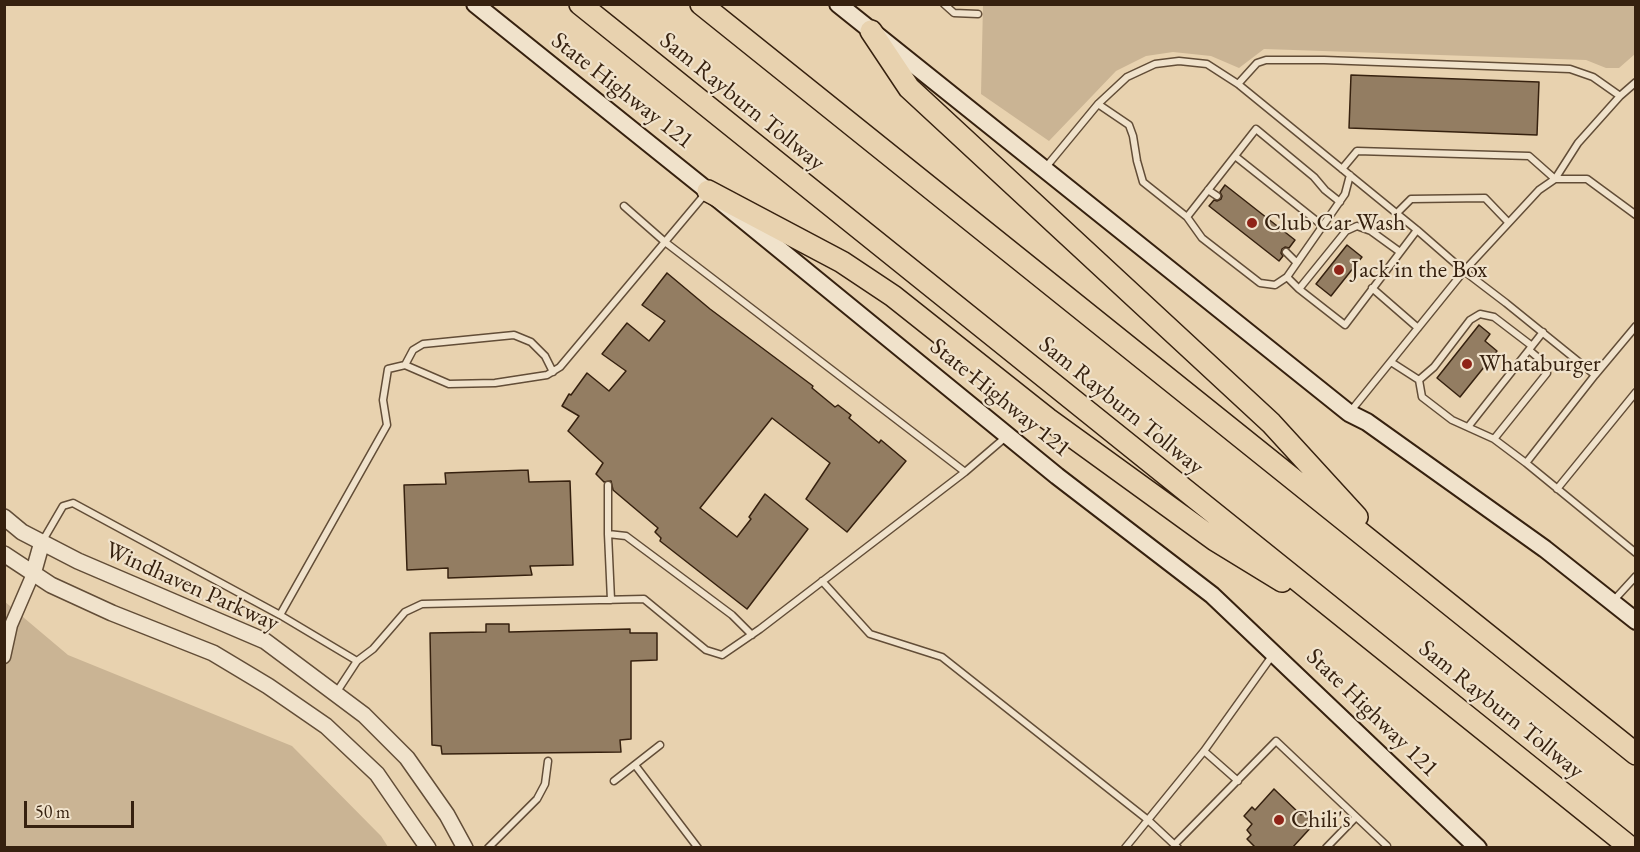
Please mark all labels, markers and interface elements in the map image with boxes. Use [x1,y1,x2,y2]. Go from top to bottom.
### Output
street label: State Highway 121 [545,26,699,156]
street label: Sam Rayburn Tollway [654,27,830,177]
place label: Club Car Wash [1264,209,1405,237]
marker: Club Car Wash [1245,216,1259,230]
place label: Jack in the Box [1351,256,1487,284]
marker: Jack in the Box [1332,263,1346,277]
street label: Sam Rayburn Tollway [1033,331,1209,481]
street label: State Highway 121 [924,332,1076,464]
place label: Whataburger [1479,350,1601,378]
marker: Whataburger [1460,357,1474,371]
street label: Windhaven Parkway [101,536,283,638]
street label: Sam Rayburn Tollway [1413,635,1589,785]
street label: State Highway 121 [1300,643,1444,783]
scale bar [27,789,136,827]
text: 50 m [35,800,70,823]
place label: Chili's [1291,806,1350,834]
marker: Chili's [1272,813,1286,827]

